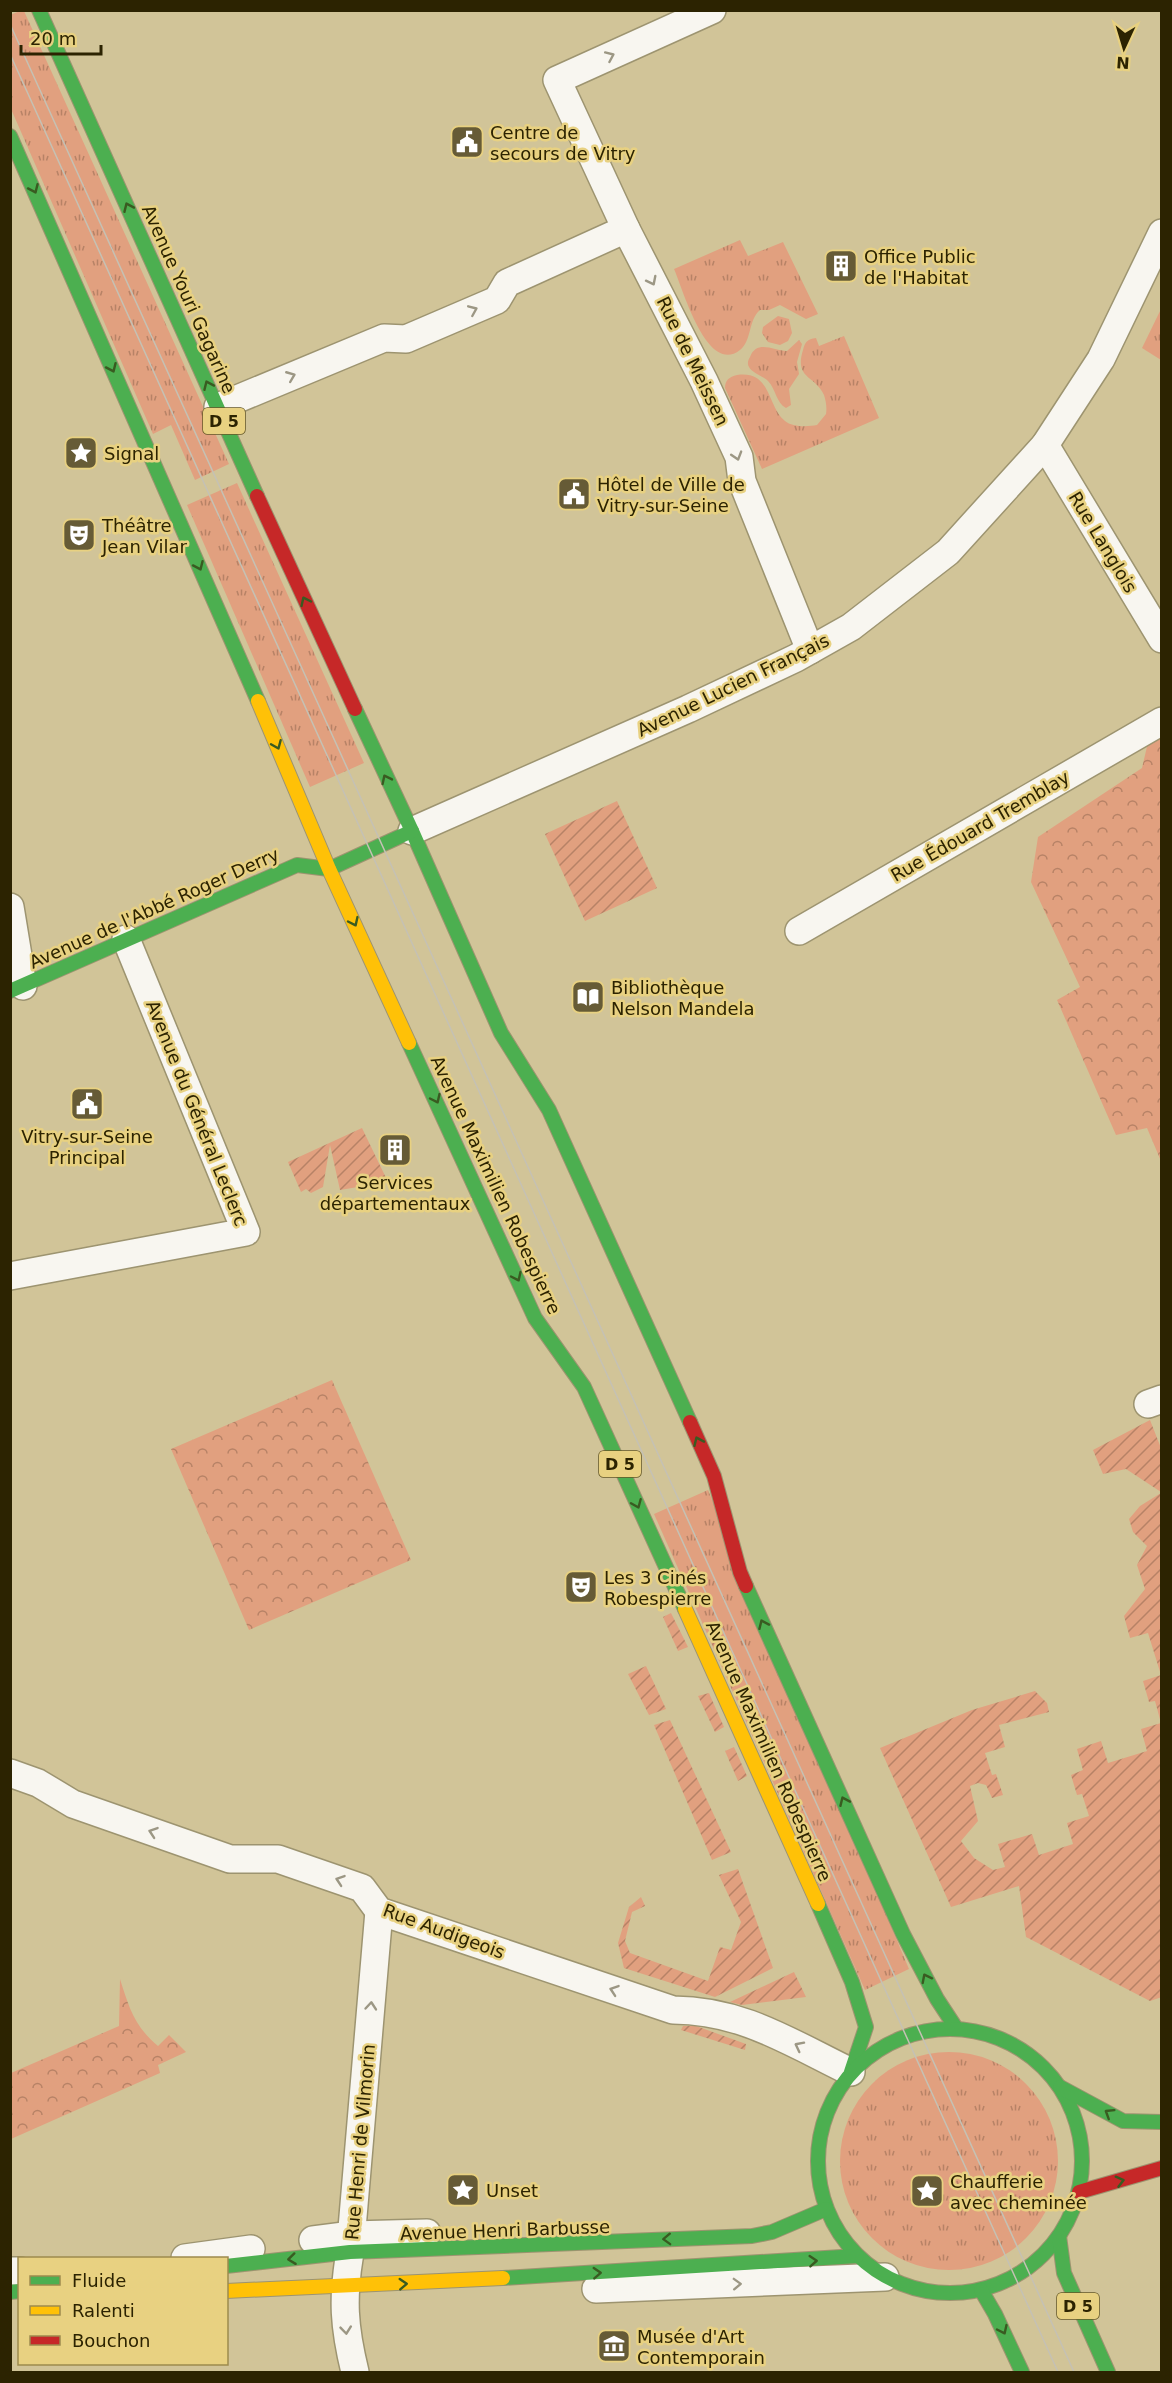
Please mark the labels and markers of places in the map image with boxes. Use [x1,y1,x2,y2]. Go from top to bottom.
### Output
place label: Centre de secours de Vitry [490,122,636,164]
public building icon: Centre de secours de Vitry [449,124,485,160]
place label: Office Public de l'Habitat [864,246,976,288]
building icon: Office Public de l'Habitat [823,248,859,284]
place icon: Signal [63,435,99,471]
place label: Signal [104,443,159,464]
place label: Hôtel de Ville de Vitry-sur-Seine [597,474,745,516]
public building icon: Hôtel de Ville de Vitry-sur-Seine [556,476,592,512]
place label: Théâtre Jean Vilar [101,515,187,557]
theatre icon: Théâtre Jean Vilar [61,517,97,553]
place label: Bibliothèque Nelson Mandela [611,977,755,1019]
library icon: Bibliothèque Nelson Mandela [570,979,606,1015]
public building icon: Vitry-sur-Seine Principal [69,1086,105,1122]
place label: Vitry-sur-Seine Principal [21,1126,153,1168]
building icon: Services départementaux [377,1132,413,1168]
place label: Services départementaux [320,1172,471,1214]
place label: Les 3 Cinés Robespierre [604,1567,711,1609]
theatre icon: Les 3 Cinés Robespierre [563,1569,599,1605]
place label: Chaufferie avec cheminée [950,2171,1087,2213]
place icon: Unset [445,2172,481,2208]
place icon: Chaufferie avec cheminée [909,2173,945,2209]
place label: Unset [486,2180,538,2201]
place label: Musée d'Art Contemporain [637,2326,765,2368]
museum icon: Musée d'Art Contemporain [596,2328,632,2364]

